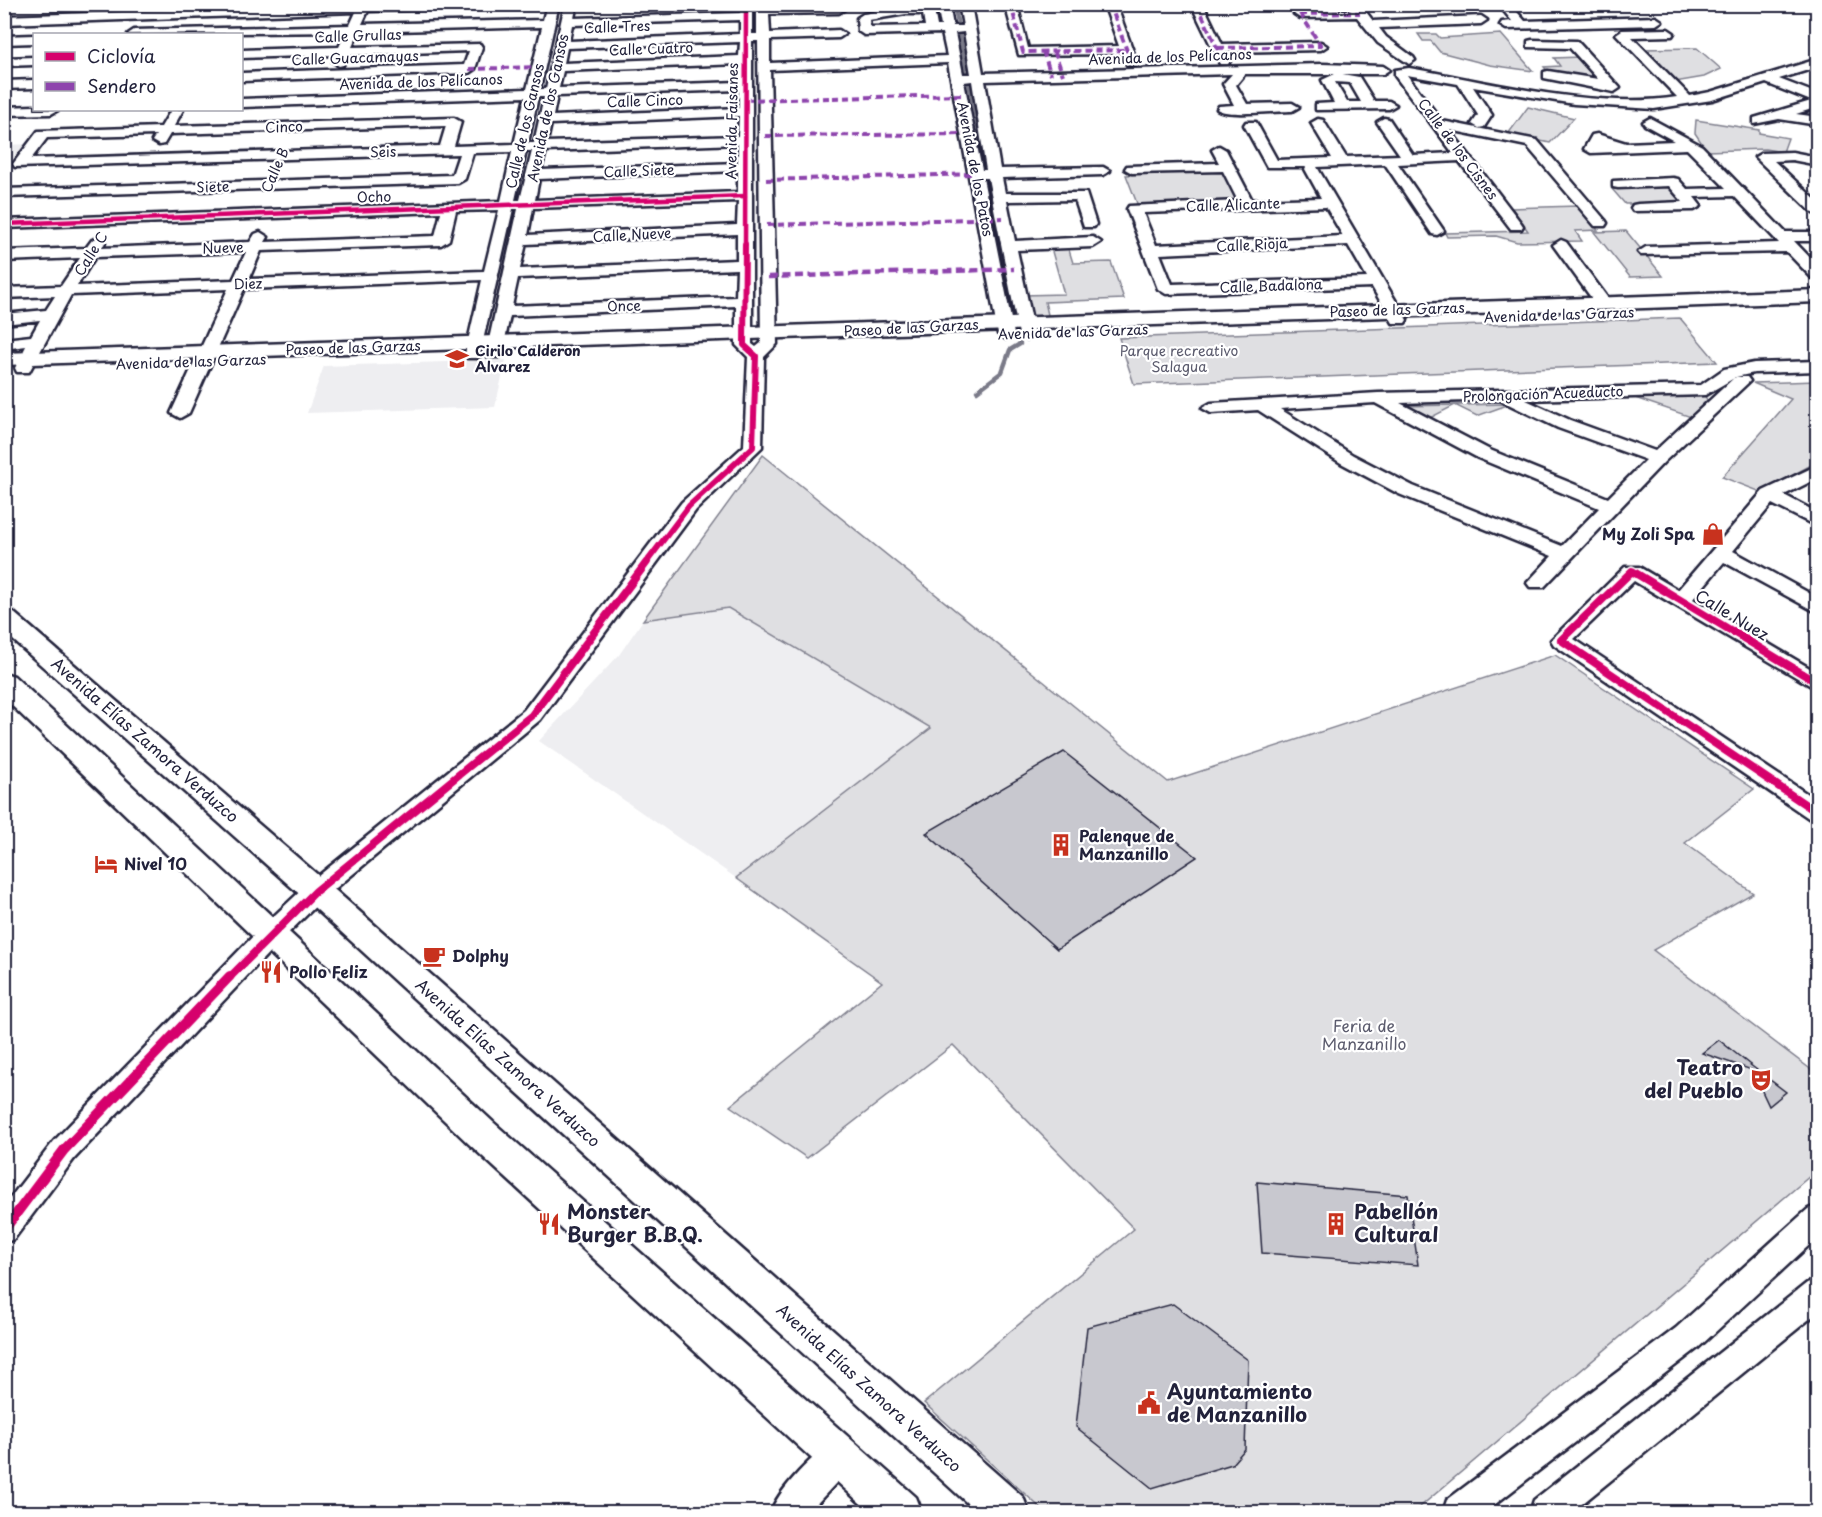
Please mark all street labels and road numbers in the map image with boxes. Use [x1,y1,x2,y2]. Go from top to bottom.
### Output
street label: Calle Tres [583,15,651,38]
street label: Calle Grullas [314,23,402,48]
street label: Avenida de los Gansos [522,32,573,184]
street label: Calle Cuatro [608,37,694,60]
street label: Avenida de los Pelícanos [1088,43,1252,70]
street label: Calle Guacamayas [291,45,419,70]
street label: Calle de los Gansos [500,61,549,191]
street label: Avenida Faisanes [720,63,743,179]
street label: Avenida de los Pelícanos [339,68,503,95]
street label: Calle Cinco [607,89,684,112]
street label: Calle de los Cisnes [1413,94,1504,204]
street label: Avenida de los Patos [952,100,999,238]
street label: Cinco [265,115,304,138]
street label: Seis [369,141,397,162]
street label: Calle B [255,144,294,196]
street label: Calle Siete [603,159,675,182]
street label: Siete [196,175,230,198]
street label: Ocho [356,185,392,208]
street label: Calle Alicante [1186,192,1281,217]
street label: Calle Nueve [592,222,672,247]
street label: Calle C [69,227,112,280]
street label: Calle Rioja [1216,232,1288,257]
street label: Nueve [202,236,244,259]
street label: Diez [233,272,263,294]
street label: Calle Badalona [1219,273,1323,298]
street label: Once [607,294,642,317]
street label: Paseo de las Garzas [1329,297,1465,322]
street label: Avenida de las Garzas [1483,301,1635,328]
street label: Paseo de las Garzas [843,313,979,342]
street label: Avenida de las Garzas [997,318,1149,345]
street label: Paseo de las Garzas [285,335,421,360]
street label: Avenida de las Garzas [115,348,267,375]
street label: Prolongación Acueducto [1462,380,1624,407]
street label: Calle Nuez [1691,583,1774,646]
street label: Avenida Elías Zamora Verduzco [47,651,245,828]
street label: Avenida Elías Zamora Verduzco [411,972,606,1152]
street label: Avenida Elías Zamora Verduzco [772,1297,967,1477]

